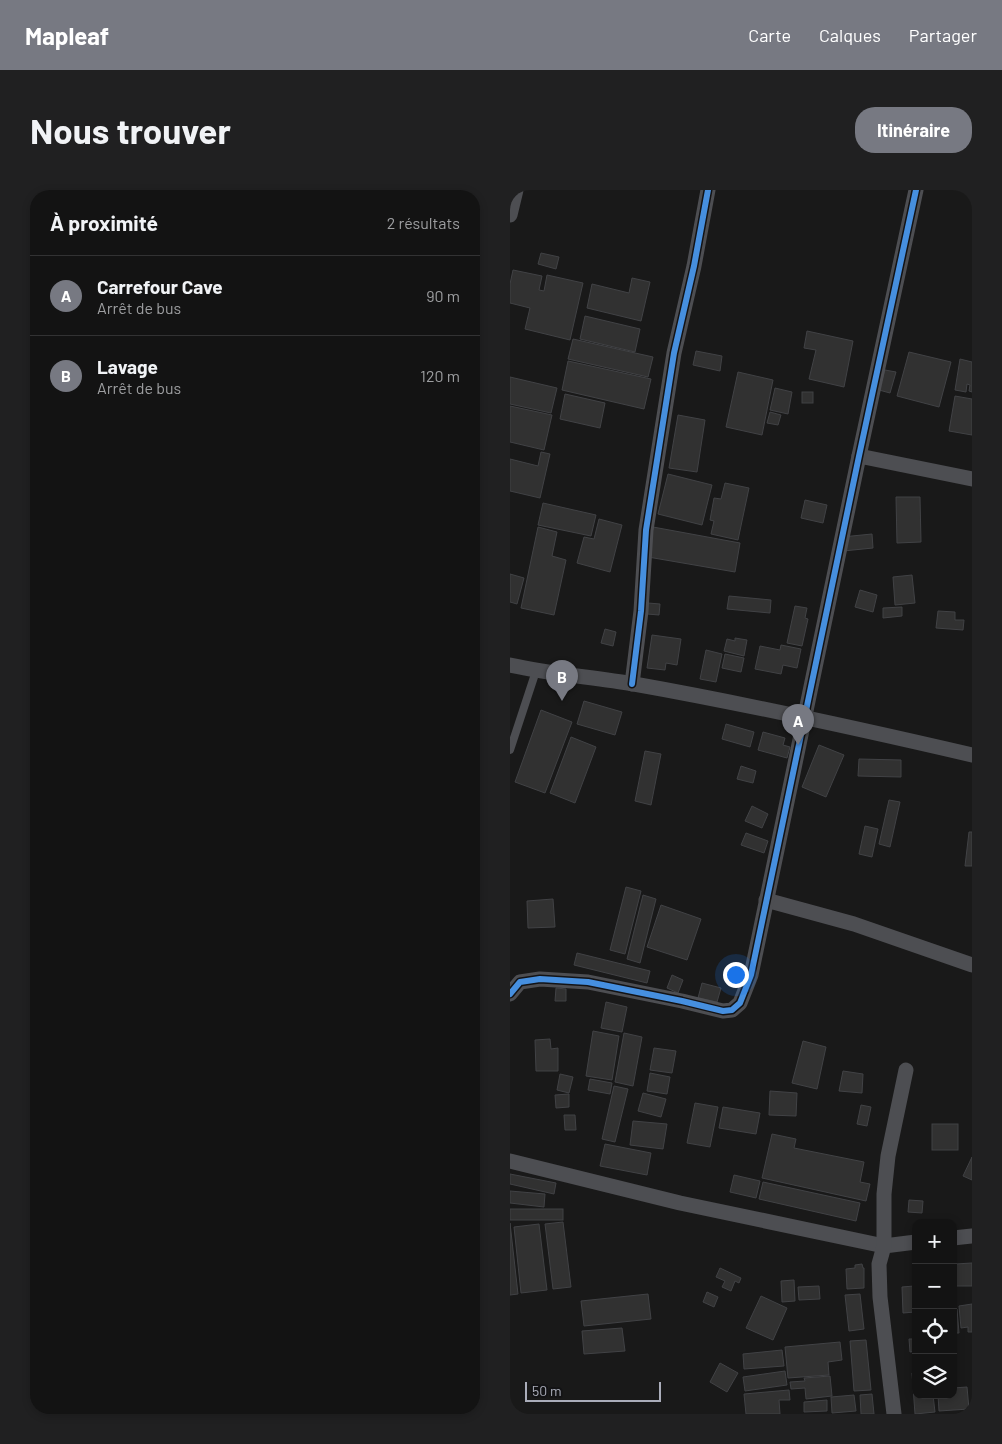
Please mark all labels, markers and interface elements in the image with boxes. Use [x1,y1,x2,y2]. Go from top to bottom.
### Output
text: Mapleaf [25,21,109,50]
text: Carte [748,24,791,46]
text: Calques [819,24,881,46]
text: Partager [909,24,977,46]
button: Itinéraire [855,107,972,153]
text: Nous trouver [30,109,231,151]
text: À proximité [50,210,158,235]
text: 2 résultats [387,213,460,232]
text: Carrefour Cave [97,275,223,298]
text: A [61,286,71,305]
text: 90 m [426,286,460,305]
text: Arrêt de bus [97,298,181,317]
text: Lavage [97,355,158,378]
text: B [61,366,71,385]
text: 120 m [420,366,460,385]
text: Arrêt de bus [97,378,181,397]
pin: B [546,660,578,701]
pin: A [782,704,814,745]
your location [723,962,749,988]
map controls [912,1219,957,1399]
button: + [912,1219,957,1264]
button: − [912,1264,957,1309]
button: locate [912,1309,957,1354]
button: layers [912,1354,957,1399]
scale bar [525,1379,661,1402]
text: 50 m [532,1382,561,1399]

